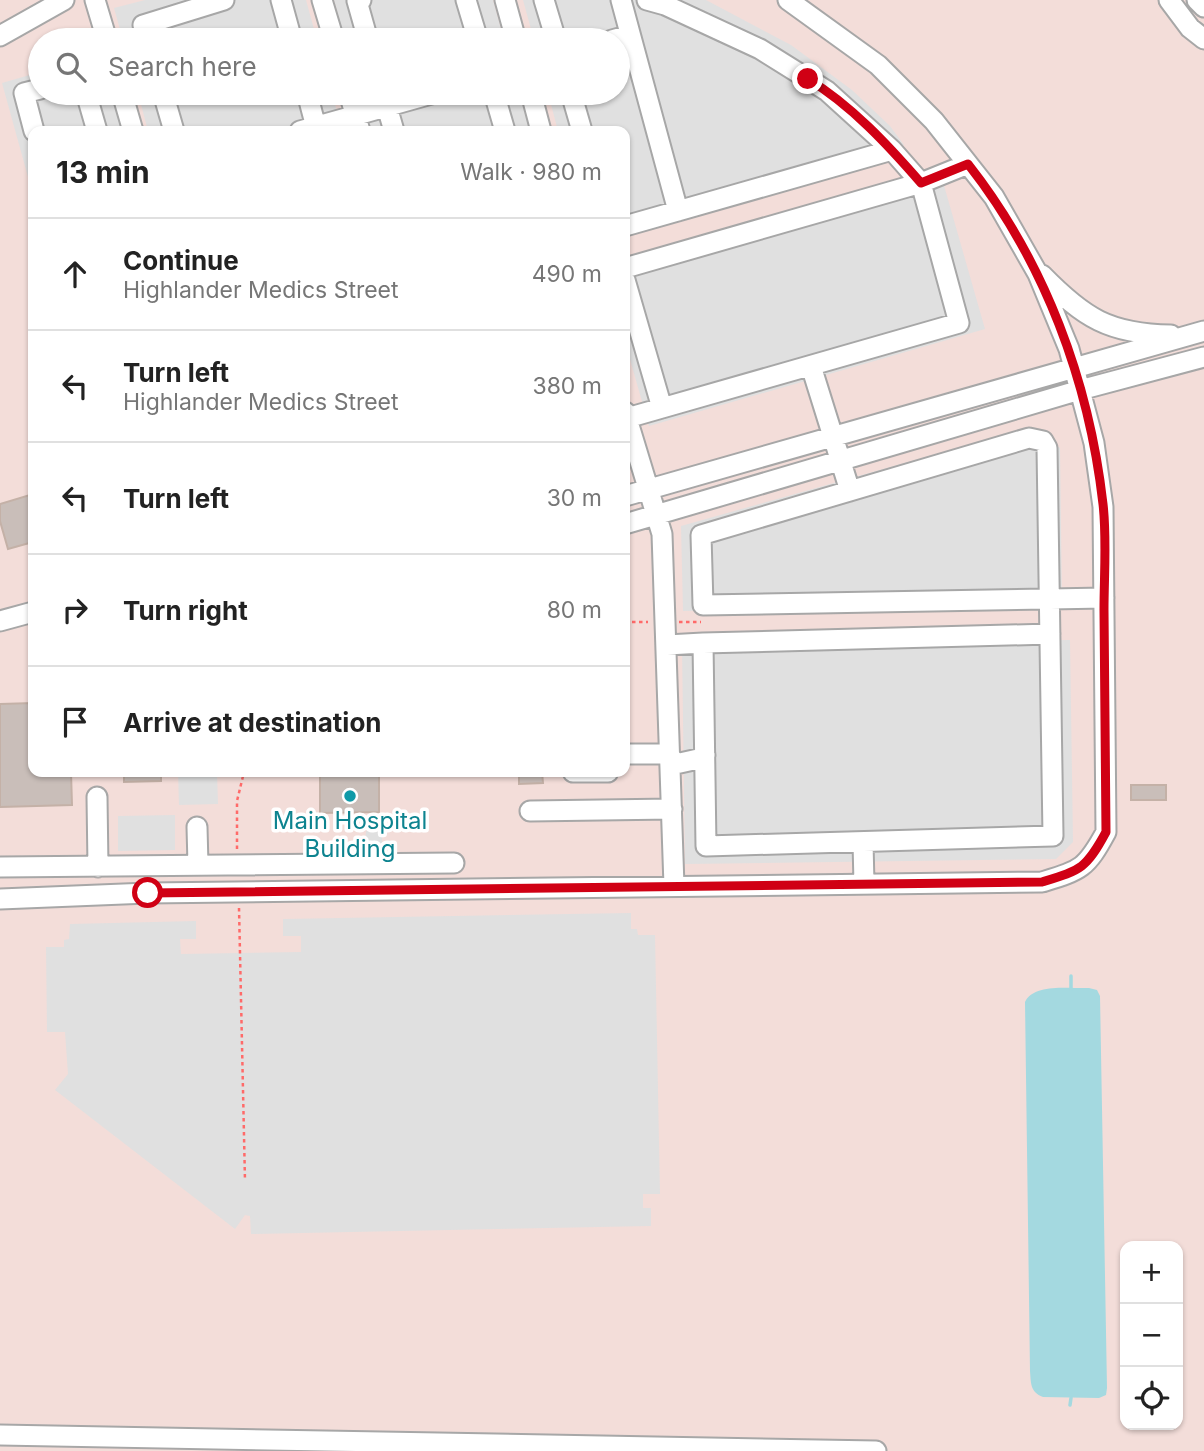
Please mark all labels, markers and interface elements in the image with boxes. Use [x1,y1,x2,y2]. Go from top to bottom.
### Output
search box [28,28,630,105]
icon: search [52,48,90,86]
text: Search here [108,51,257,82]
route end [792,63,823,94]
text: 13 min [56,154,150,190]
text: Walk · 980 m [460,158,602,186]
text: Continue [123,245,239,276]
icon: ahead [56,255,94,293]
text: 490 m [532,260,602,288]
text: Highlander Medics Street [123,276,399,304]
text: Turn left [123,357,229,388]
icon: left [56,367,94,405]
text: 380 m [532,372,602,400]
text: Highlander Medics Street [123,388,399,416]
icon: left [56,479,94,517]
text: Turn left [123,483,229,514]
text: 30 m [547,484,602,512]
icon: right [56,591,94,629]
text: Turn right [123,595,248,626]
text: 80 m [547,596,602,624]
icon: arrive [56,703,94,741]
text: Arrive at destination [123,707,382,738]
marker: Main Hospital Building [342,788,358,804]
place label: Main Hospital Building [273,806,427,863]
route start [132,877,163,908]
map controls [1120,1241,1183,1430]
button: + [1120,1241,1183,1304]
button: − [1120,1304,1183,1367]
button: locate [1120,1367,1183,1430]

